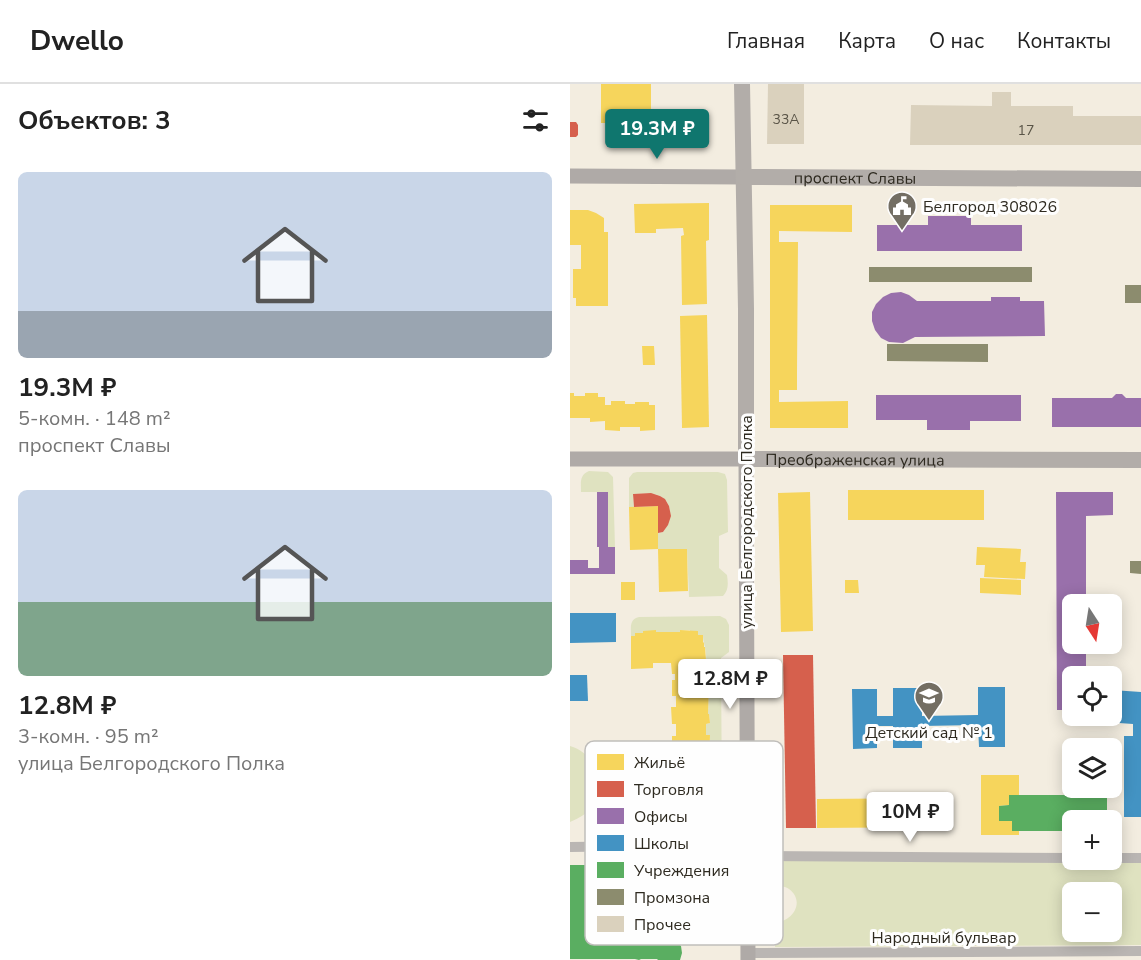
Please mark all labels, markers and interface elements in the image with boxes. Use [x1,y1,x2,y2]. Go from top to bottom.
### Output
text: Dwello [30,22,124,60]
text: Главная [727,27,805,55]
text: Карта [838,27,896,55]
text: О нас [929,27,984,55]
text: Контакты [1017,27,1111,55]
text: Объектов: 3 [18,103,171,138]
icon: filters [519,104,552,137]
pin: 19.3M ₽ [602,109,712,160]
house number: 33А [772,110,800,129]
text: 19.3M ₽ [619,115,695,142]
house number: 17 [1018,121,1034,140]
street label: проспект Славы [794,167,916,190]
public building icon: Белгород 308026 [886,190,918,232]
place label: Белгород 308026 [923,196,1057,218]
icon: home [231,211,339,319]
text: 19.3M ₽ [18,370,116,405]
text: 5-комн. · 148 m² [18,405,171,432]
street label: улица Белгородского Полка [736,415,758,629]
text: проспект Славы [18,432,171,459]
street label: Преображенская улица [765,449,945,472]
icon: home [231,529,339,637]
north arrow [1062,594,1122,654]
map controls [1062,594,1122,942]
pin: 12.8M ₽ [675,659,785,710]
text: 12.8M ₽ [692,665,768,692]
button: locate [1062,666,1122,726]
school or university icon: Детский сад № 1 [913,680,945,722]
text: 12.8M ₽ [18,688,116,723]
place label: Детский сад № 1 [865,722,993,744]
text: 3-комн. · 95 m² [18,723,159,750]
button: layers [1062,738,1122,798]
legend [585,741,783,945]
text: улица Белгородского Полка [18,750,285,777]
text: Жильё [634,752,685,774]
text: Торговля [634,779,704,801]
pin: 10M ₽ [868,792,952,843]
text: 10M ₽ [881,798,939,825]
text: Офисы [634,806,688,828]
button: + [1062,810,1122,870]
text: Школы [634,833,689,855]
text: Учреждения [633,860,729,882]
button: − [1062,882,1122,942]
text: Промзона [634,887,710,909]
text: Прочее [634,914,691,936]
street label: Народный бульвар [872,927,1016,949]

